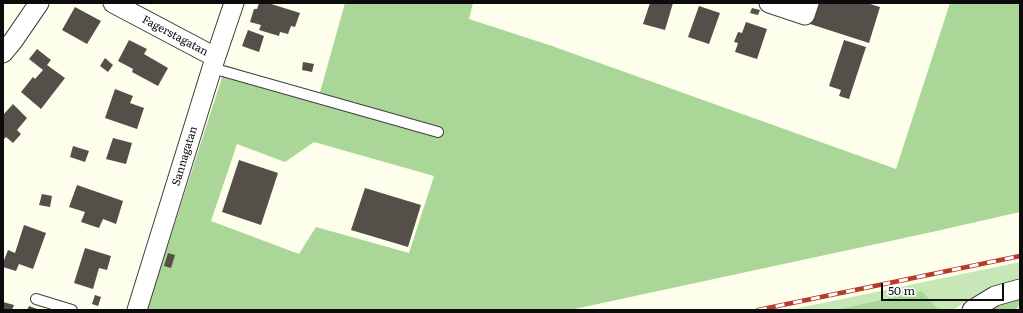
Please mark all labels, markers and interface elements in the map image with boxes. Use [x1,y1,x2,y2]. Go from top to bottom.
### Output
street label: Fagerstagatan [140,13,210,59]
street label: Sannagatan [170,125,200,187]
scale bar [883,275,1006,301]
text: 50 m [888,281,915,299]

